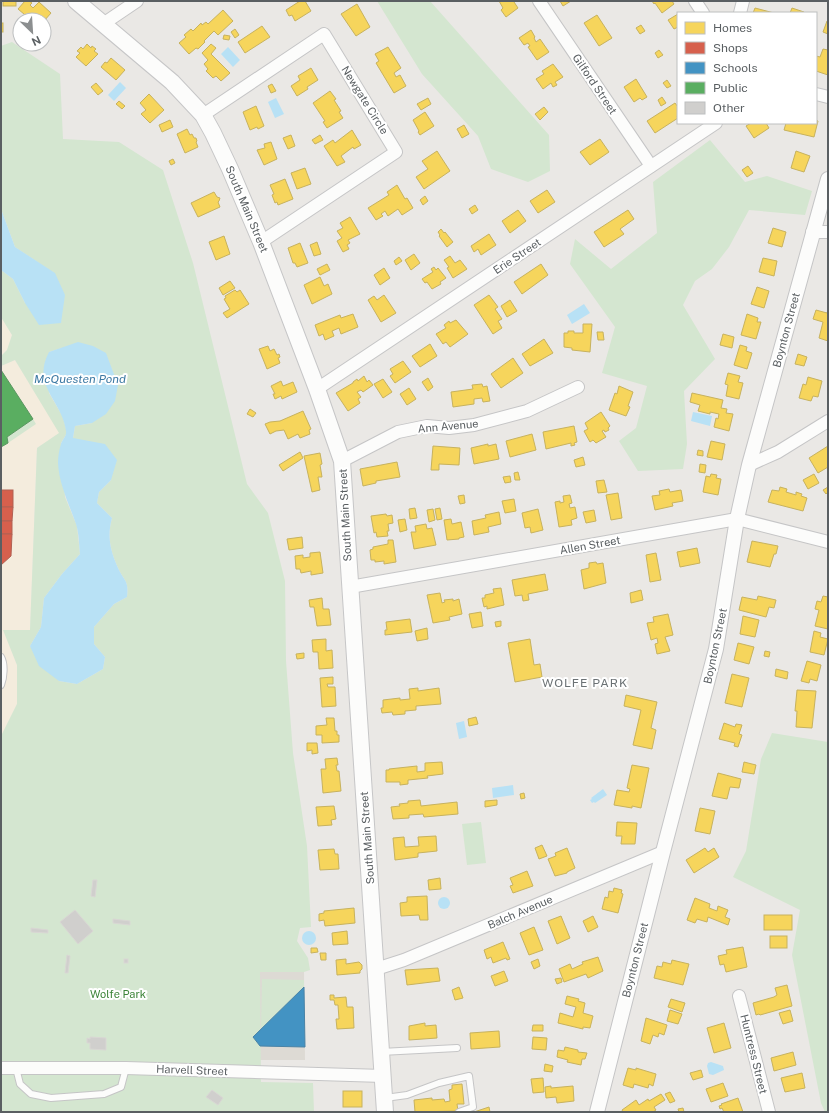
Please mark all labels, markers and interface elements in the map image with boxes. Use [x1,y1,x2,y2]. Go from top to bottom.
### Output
north arrow [12,12,52,52]
legend [677,12,817,124]
text: Homes [713,21,752,35]
text: N [30,34,43,48]
text: Shops [713,41,748,55]
street label: Gilford Street [570,52,620,116]
text: Schools [713,61,758,75]
street label: Newgate Circle [339,64,391,136]
text: Public [713,81,748,95]
text: Other [713,101,745,115]
street label: South Main Street [223,164,271,254]
street label: Erie Street [491,236,543,276]
street label: Boynton Street [770,291,802,369]
water label: McQuesten Pond [34,372,126,386]
street label: Ann Avenue [417,417,479,435]
street label: South Main Street [337,468,353,562]
street label: Allen Street [559,534,621,556]
street label: Boynton Street [701,607,729,685]
district label: WOLFE PARK [542,676,628,690]
street label: South Main Street [358,791,376,885]
street label: Balch Avenue [486,893,554,931]
street label: Boynton Street [620,921,650,999]
park label: Wolfe Park [90,988,146,1000]
street label: Huntress Street [738,1013,770,1095]
street label: Harvell Street [156,1063,228,1077]

